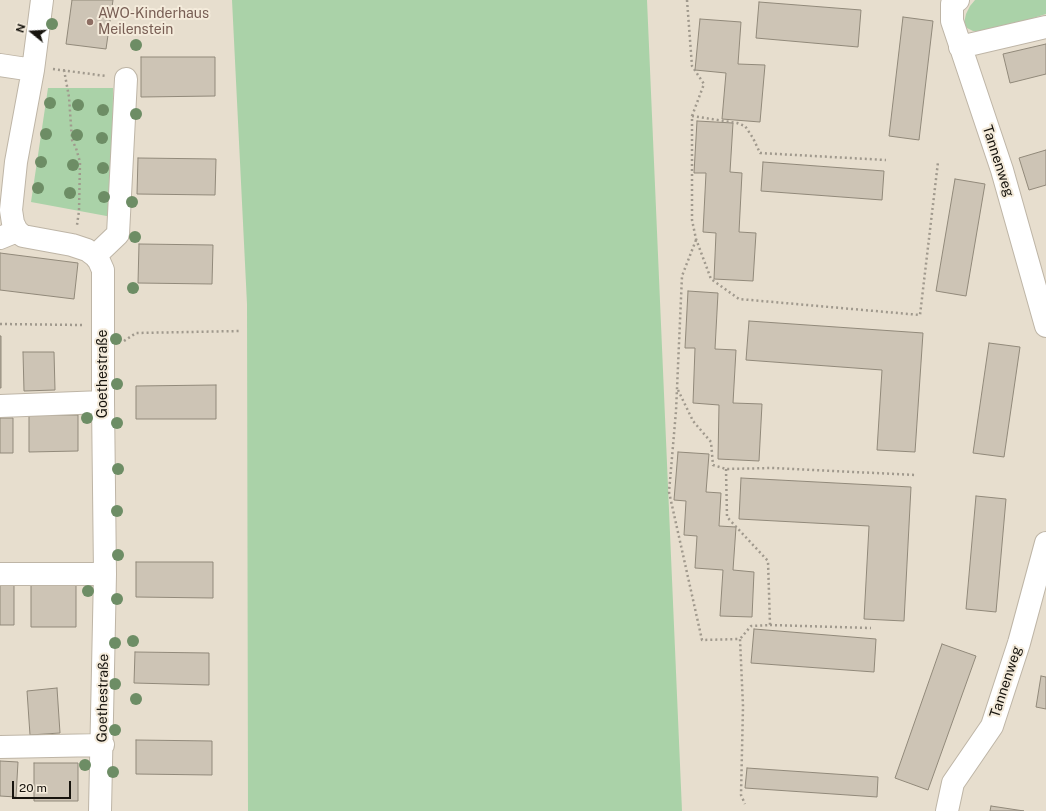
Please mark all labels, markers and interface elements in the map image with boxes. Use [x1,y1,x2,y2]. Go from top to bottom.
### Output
place label: AWO-Kinderhaus Meilenstein [98,6,209,38]
north arrow [12,12,52,52]
marker: AWO-Kinderhaus Meilenstein [85,17,95,27]
text: N [14,22,28,34]
street label: Tannenweg [978,123,1018,199]
street label: Goethestraße [95,330,111,418]
street label: Tannenweg [986,644,1026,720]
street label: Goethestraße [94,654,112,742]
scale bar [14,773,73,799]
text: 20 m [19,781,47,795]

